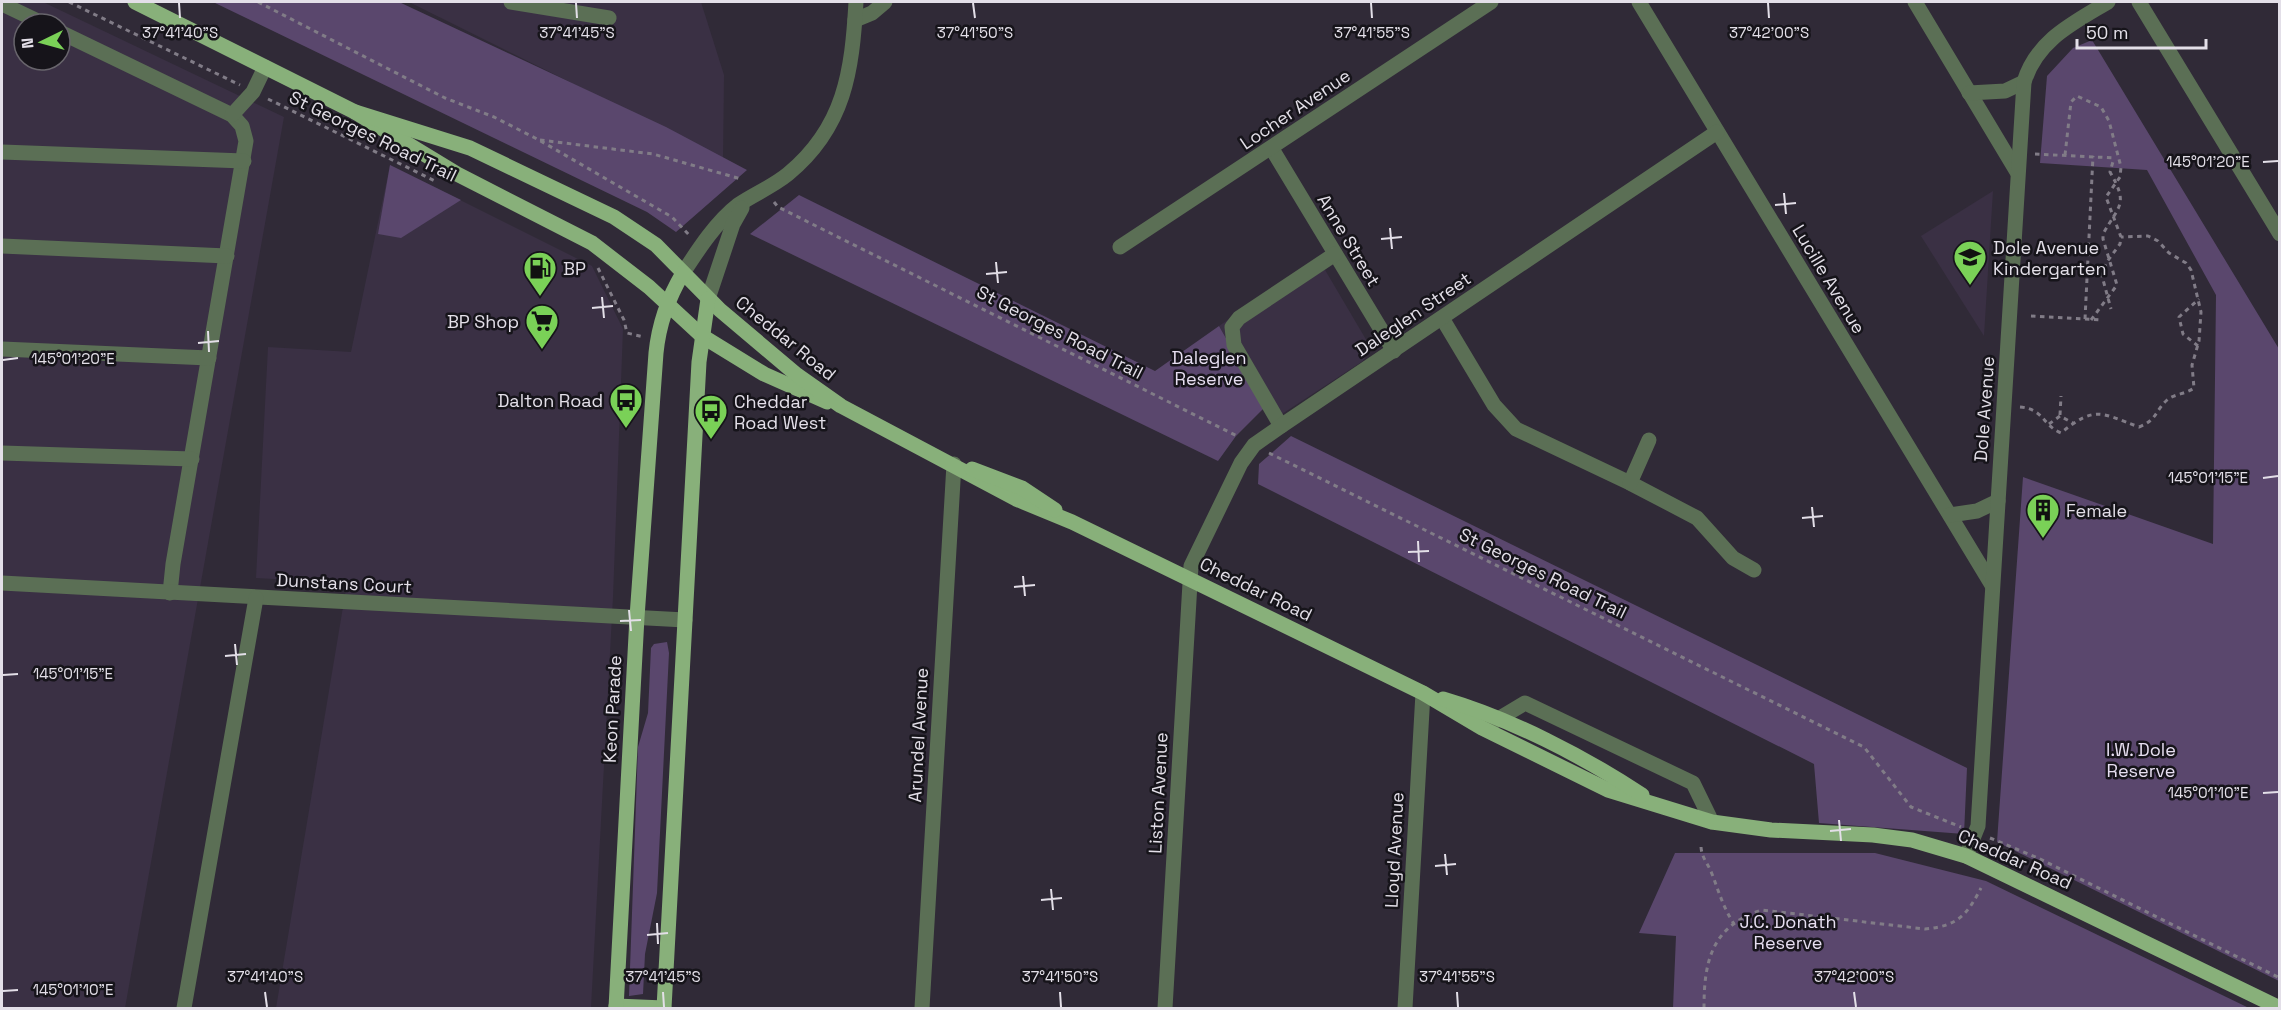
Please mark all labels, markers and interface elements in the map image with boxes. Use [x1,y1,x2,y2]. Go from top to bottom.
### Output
north arrow [12,12,72,72]
scale bar [2077,12,2206,50]
text: 50 m [2086,21,2128,44]
text: 37°41'40"S [142,23,218,42]
text: 37°41'45"S [539,23,615,42]
text: 37°41'50"S [937,23,1013,42]
text: 37°41'55"S [1334,23,1410,42]
text: 37°42'00"S [1729,23,1809,42]
text: N [17,37,38,50]
street label: Locher Avenue [1235,64,1355,154]
street label: St Georges Road Trail [285,85,461,187]
text: 145°01'20"E [2166,152,2250,171]
street label: Anne Street [1312,190,1386,290]
street label: Lucille Avenue [1787,220,1871,338]
place label: Dole Avenue Kindergarten [1993,236,2106,280]
school or university icon: Dole Avenue Kindergarten [1952,239,1988,286]
fuel station icon: BP [522,250,558,297]
place label: BP [563,257,586,280]
street label: Daleglen Street [1351,267,1475,361]
street label: St Georges Road Trail [973,280,1147,384]
street label: Cheddar Road [731,291,841,385]
supermarket icon: BP Shop [524,303,560,350]
place label: BP Shop [447,310,519,333]
park label: Daleglen Reserve [1171,346,1247,390]
text: 145°01'20"E [31,349,115,368]
street label: Dole Avenue [1969,355,1999,463]
bus stop icon: Dalton Road [608,382,644,429]
place label: Dalton Road [497,389,603,412]
place label: Cheddar Road West [734,390,826,434]
bus stop icon: Cheddar Road West [693,393,729,440]
text: 145°01'15"E [2168,468,2248,487]
building icon: Female [2025,492,2061,539]
place label: Female [2066,499,2127,522]
street label: St Georges Road Trail [1455,522,1631,624]
street label: Cheddar Road [1196,552,1316,626]
street label: Dunstans Court [276,568,412,598]
street label: Keon Parade [598,655,626,763]
text: 145°01'15"E [33,664,113,683]
street label: Arundel Avenue [903,667,933,803]
street label: Liston Avenue [1143,732,1173,854]
park label: I.W. Dole Reserve [2106,738,2176,782]
text: 145°01'10"E [2168,783,2248,802]
street label: Lloyd Avenue [1379,792,1409,908]
street label: Cheddar Road [1954,824,2076,894]
park label: J.C. Donath Reserve [1739,910,1837,954]
text: 37°41'40"S [227,967,303,986]
text: 37°41'45"S [625,967,701,986]
text: 37°41'50"S [1022,967,1098,986]
text: 37°41'55"S [1419,967,1495,986]
text: 37°42'00"S [1814,967,1894,986]
text: 145°01'10"E [33,980,113,999]

